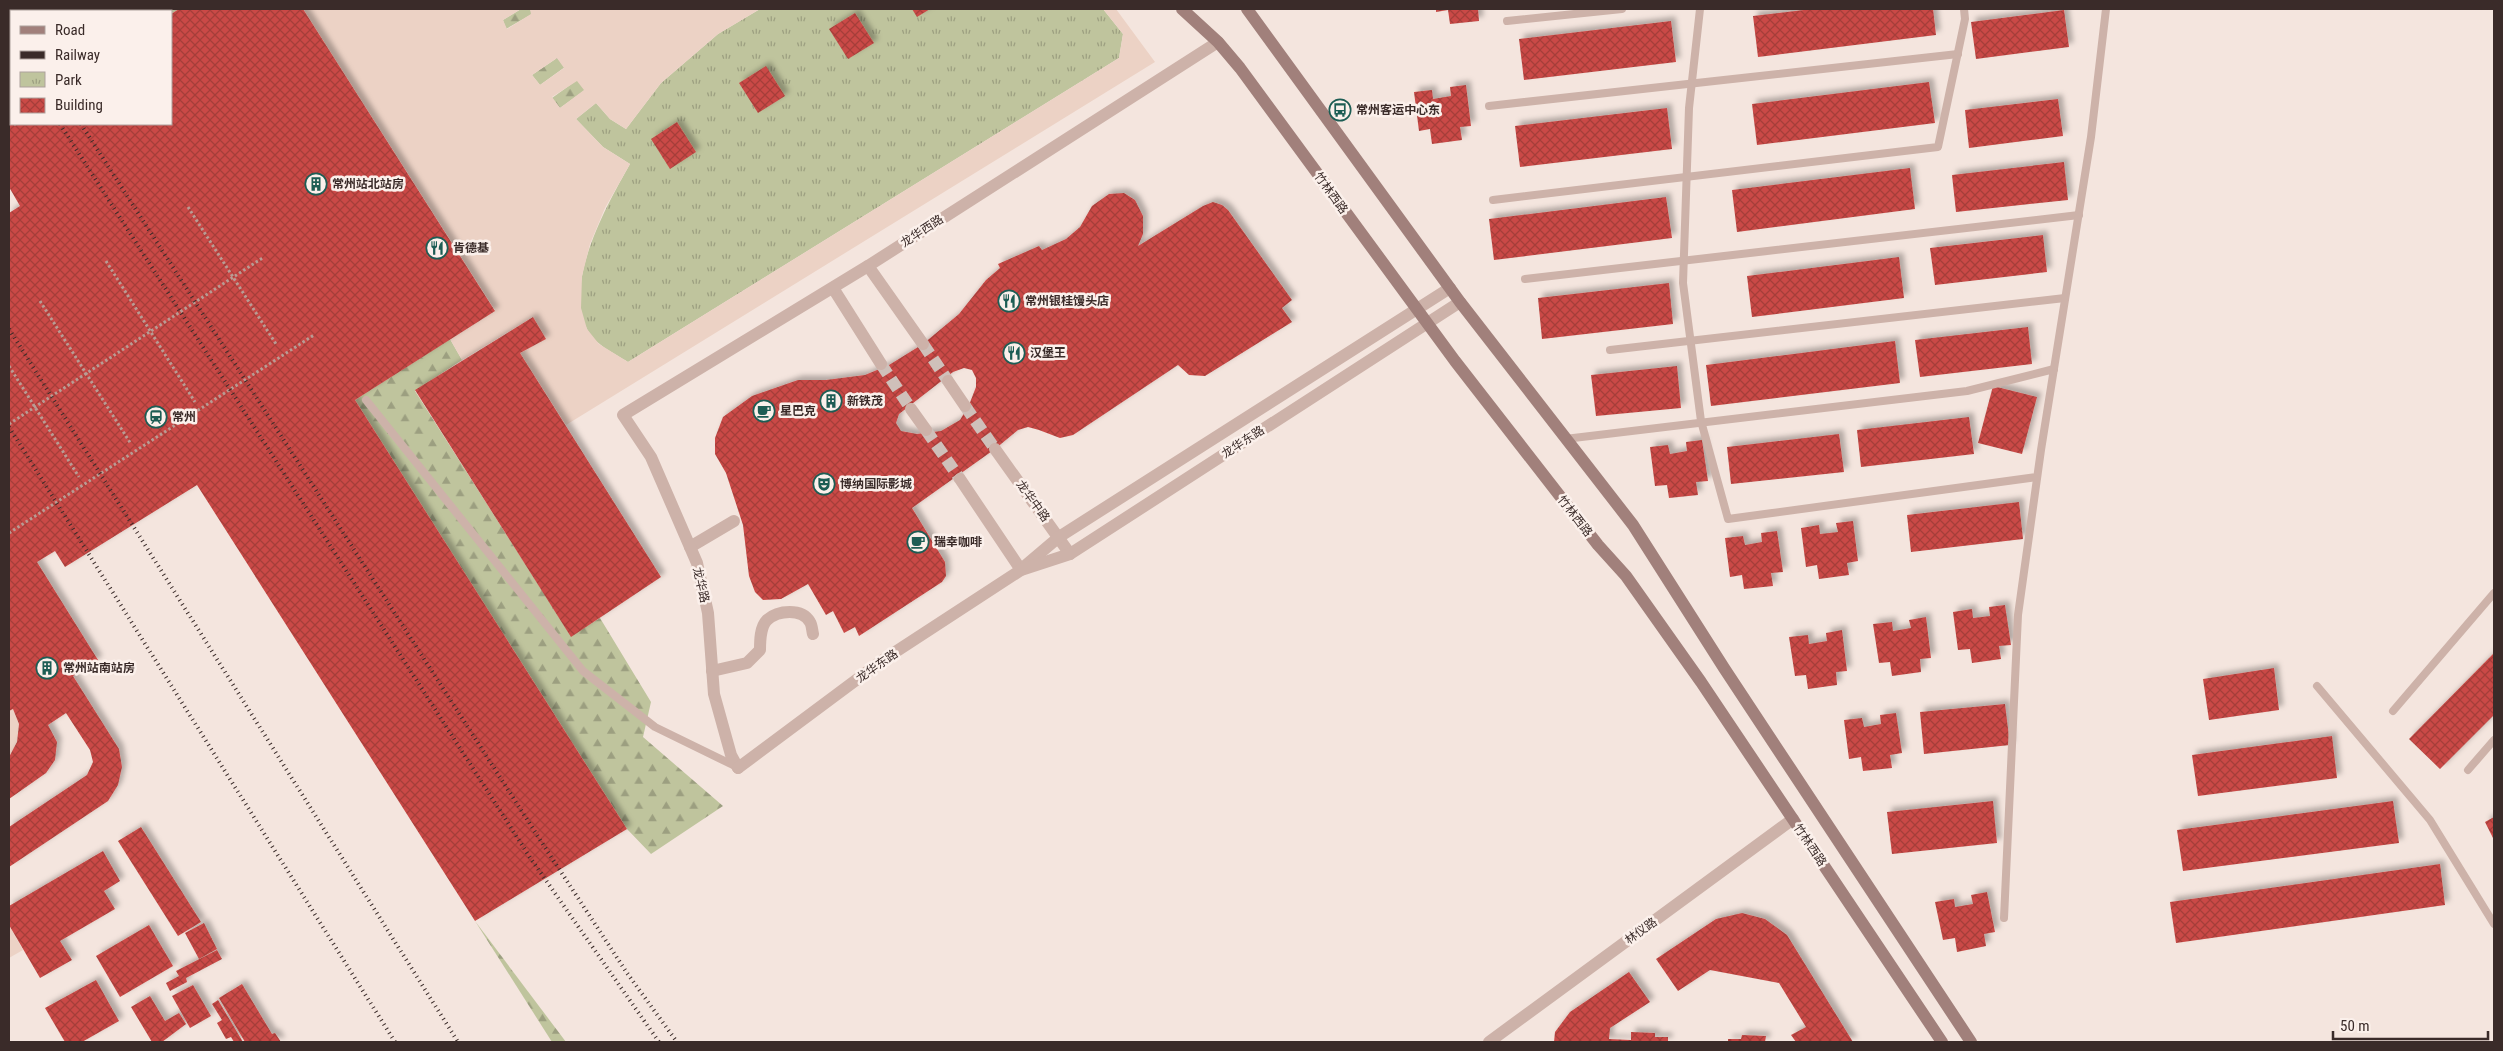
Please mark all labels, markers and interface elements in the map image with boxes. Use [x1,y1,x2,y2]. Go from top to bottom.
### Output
legend [10,10,172,125]
text: Road [55,21,85,39]
text: Railway [55,46,100,64]
text: Park [55,71,82,89]
text: Building [55,96,103,114]
bus stop icon: 常州客运中心东 [1328,98,1352,122]
place label: 常州客运中心东 [1356,103,1440,117]
street label: 竹林西路 [1311,169,1351,217]
building icon: 常州站北站房 [304,172,328,196]
place label: 常州站北站房 [332,177,404,191]
street label: 龙华西路 [898,212,946,250]
restaurant icon: 肯德基 [425,236,449,260]
place label: 肯德基 [453,241,489,255]
restaurant icon: 常州银桂馒头店 [997,289,1021,313]
place label: 常州银桂馒头店 [1025,294,1109,308]
restaurant icon: 汉堡王 [1002,341,1026,365]
place label: 汉堡王 [1030,346,1066,360]
building icon: 新铁茂 [819,389,843,413]
place label: 新铁茂 [847,394,883,408]
cafe icon: 星巴克 [752,399,776,423]
place label: 星巴克 [780,404,816,418]
station icon: 常州 [144,405,168,429]
place label: 常州 [172,410,196,424]
street label: 龙华东路 [1219,423,1267,461]
theatre icon: 博纳国际影城 [812,472,836,496]
place label: 博纳国际影城 [840,477,912,491]
street label: 龙华中路 [1013,477,1053,525]
street label: 竹林西路 [1555,493,1595,539]
cafe icon: 瑞幸咖啡 [906,530,930,554]
place label: 瑞幸咖啡 [934,535,982,549]
street label: 龙华路 [690,566,712,604]
street label: 龙华东路 [853,646,901,686]
building icon: 常州站南站房 [35,656,59,680]
place label: 常州站南站房 [63,661,135,675]
street label: 竹林西路 [1791,821,1829,869]
street label: 林仪路 [1622,915,1660,947]
scale bar [2333,1008,2488,1040]
text: 50 m [2340,1017,2370,1035]

